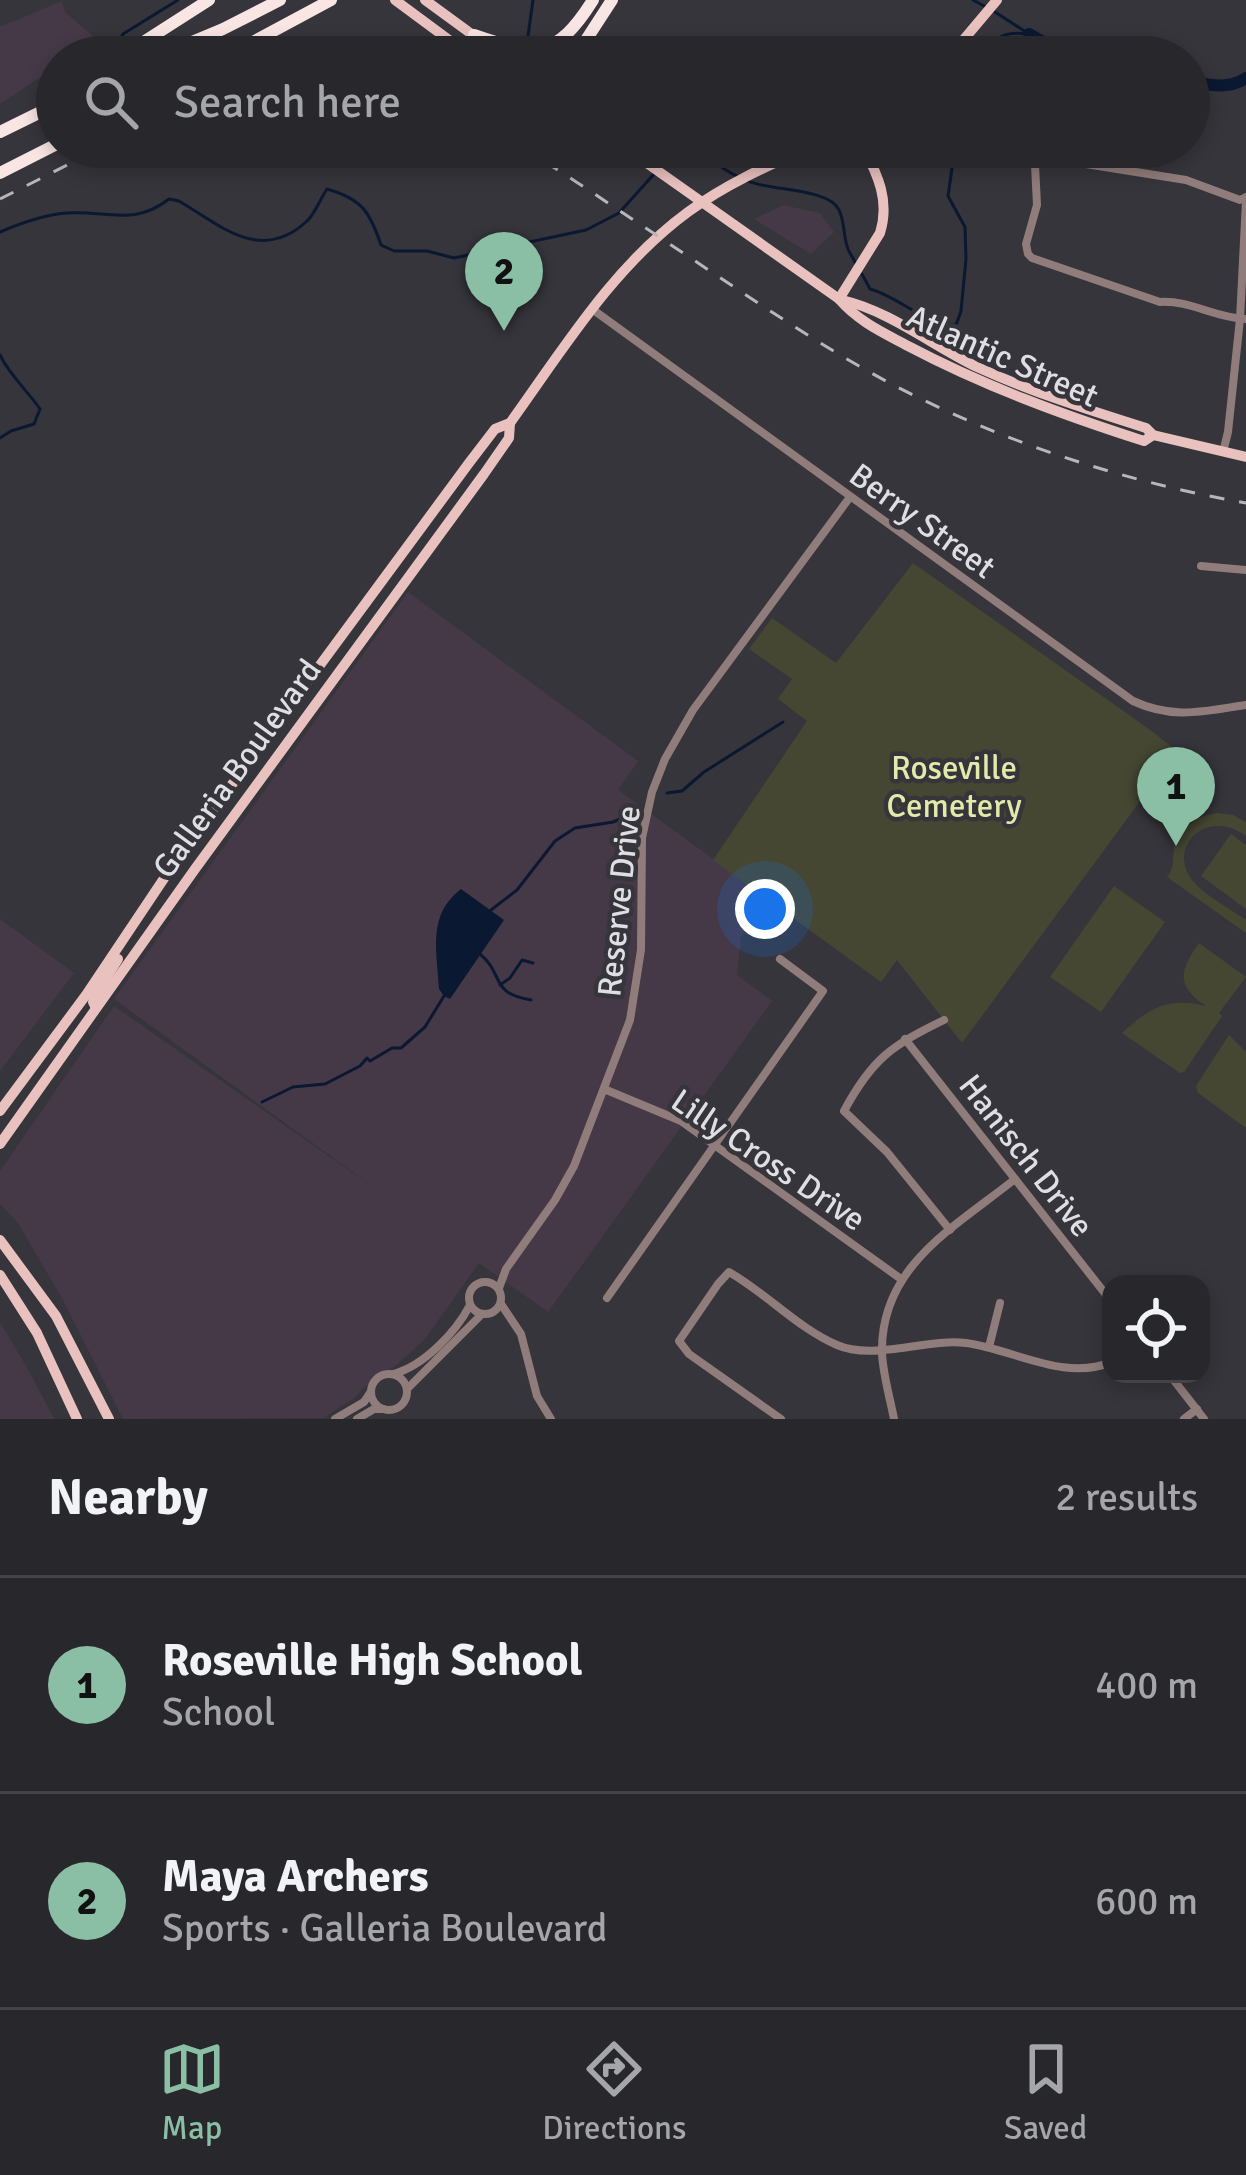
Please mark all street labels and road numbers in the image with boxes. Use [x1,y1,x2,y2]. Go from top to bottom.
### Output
street label: Atlantic Street [900,296,1104,417]
street label: Berry Street [841,455,1003,588]
street label: Galleria Boulevard [144,651,330,886]
street label: Reserve Drive [589,803,650,999]
street label: Hanisch Drive [950,1066,1102,1245]
street label: Lilly Cross Drive [663,1080,873,1240]

